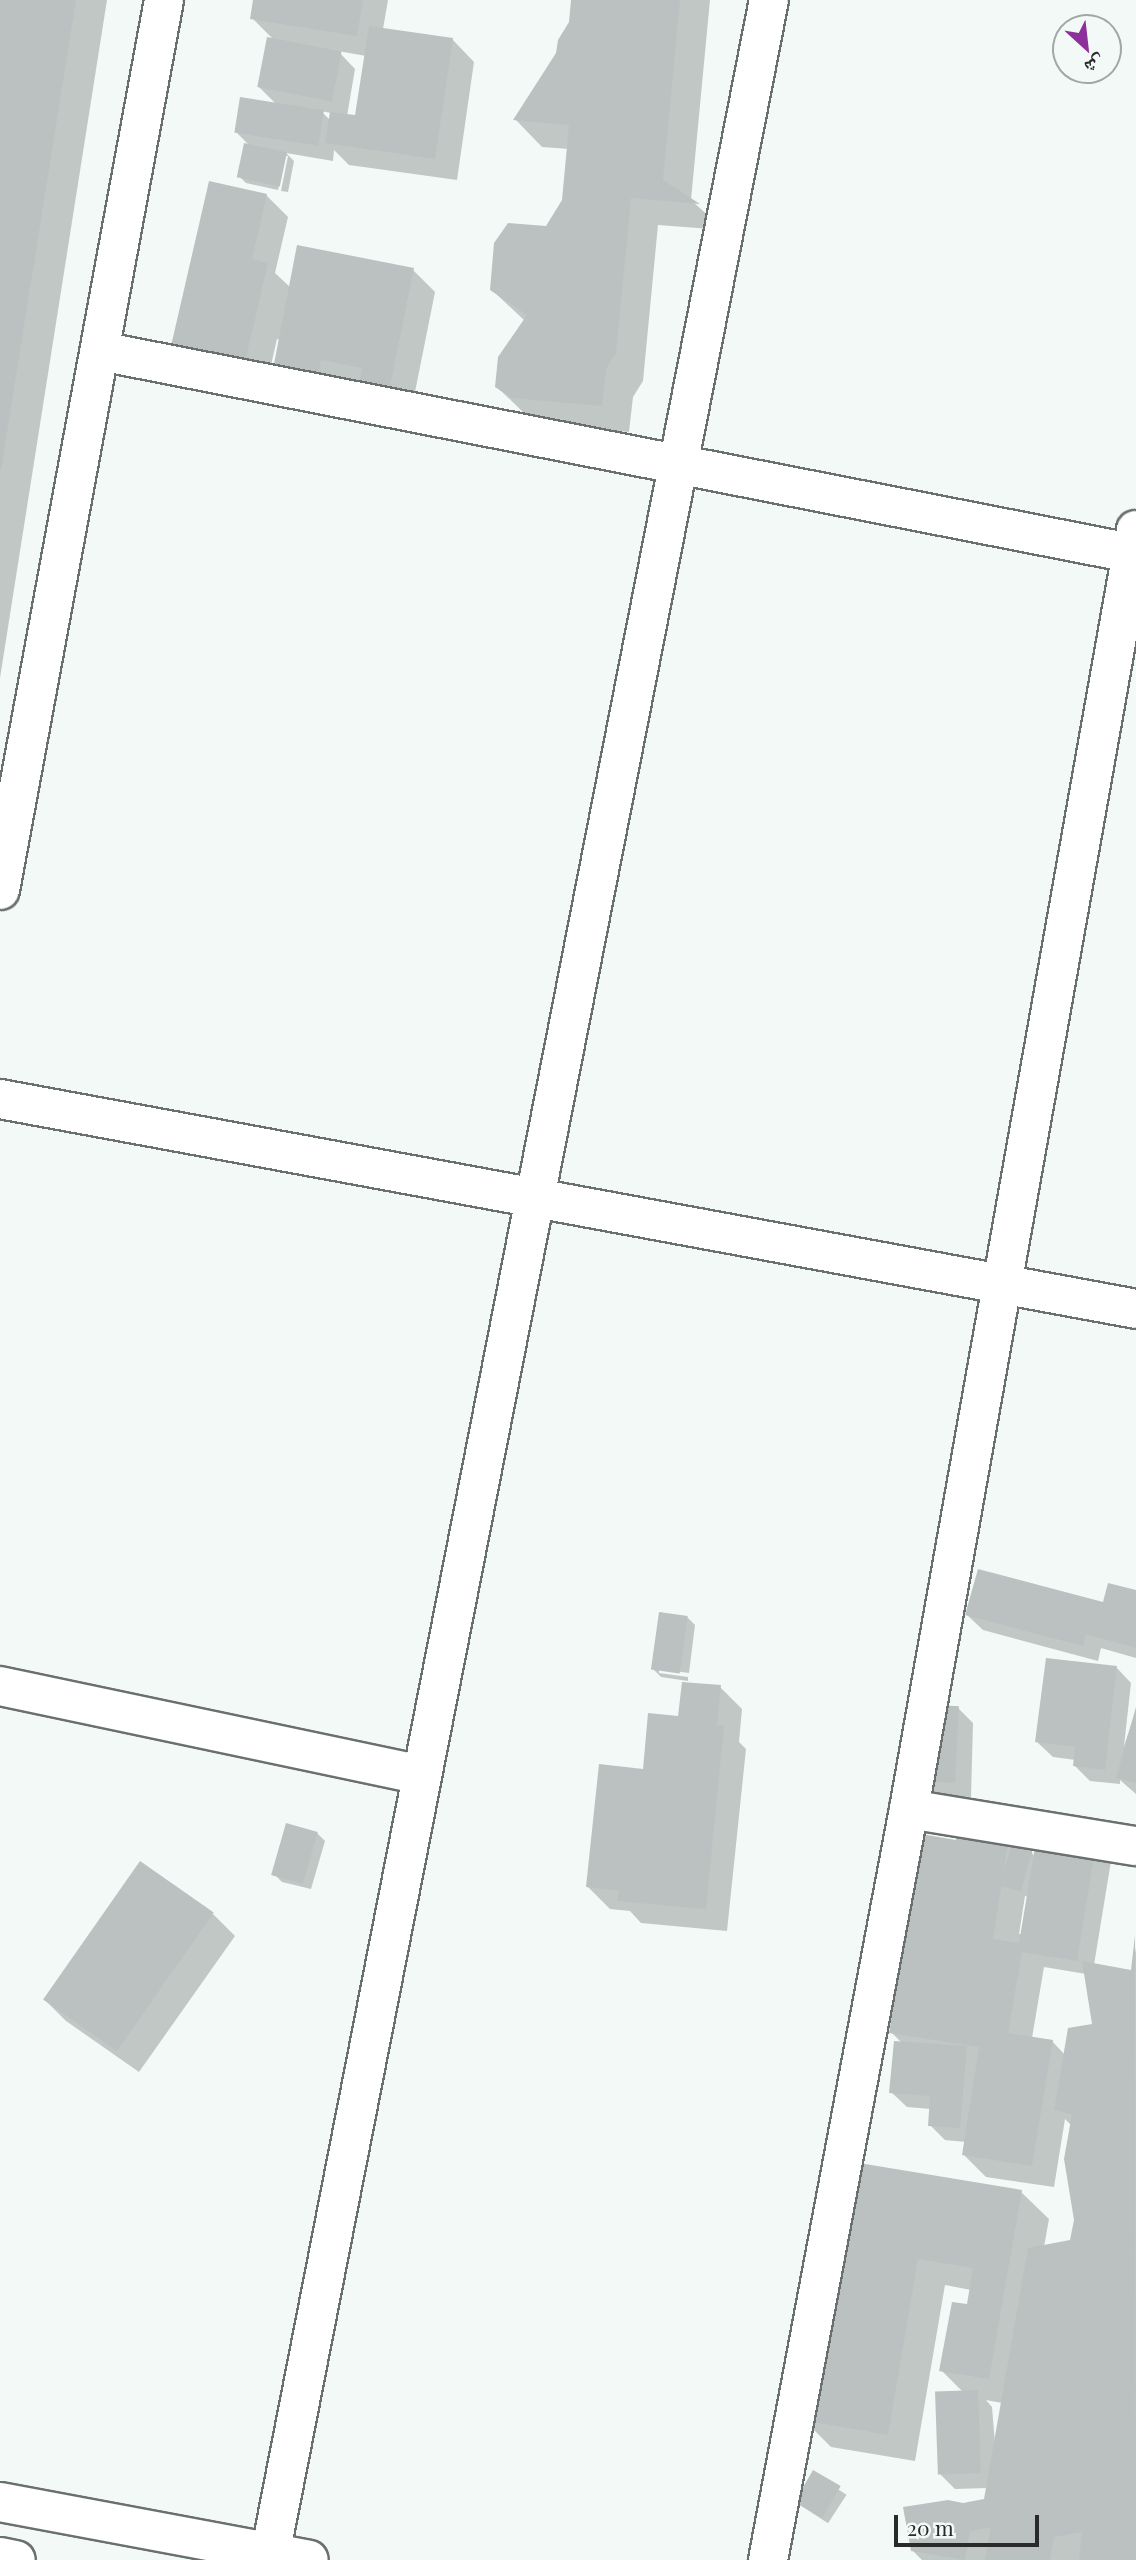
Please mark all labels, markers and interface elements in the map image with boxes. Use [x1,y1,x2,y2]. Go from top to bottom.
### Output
north arrow [1052,14,1122,84]
text: ش [1081,50,1111,82]
scale bar [898,2500,1043,2544]
text: 20 m [907,2513,954,2541]

